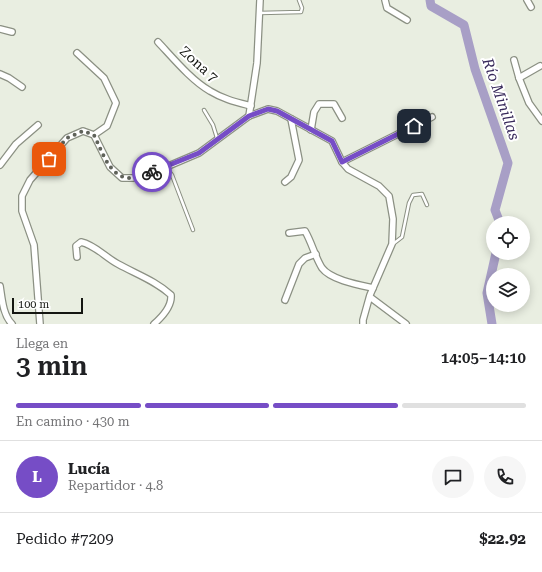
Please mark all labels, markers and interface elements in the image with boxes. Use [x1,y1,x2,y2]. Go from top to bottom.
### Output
street label: Zona 7 [177,43,221,85]
water label: Río Minillas [478,55,523,142]
pin [397,109,431,143]
icon: home [403,115,425,137]
pin [32,142,66,176]
icon: bag [38,148,60,170]
courier [132,152,172,192]
icon: bike [141,161,163,183]
map controls [486,216,530,312]
button: locate [486,216,530,260]
button: layers [486,268,530,312]
scale bar [12,296,83,315]
text: 100 m [18,298,49,311]
text: Llega en [16,336,68,351]
text: 14:05–14:10 [441,349,526,367]
text: 3 min [16,351,88,381]
text: En camino · 430 m [16,414,130,429]
button: chat [432,456,474,498]
button: phone [484,456,526,498]
text: Lucía [68,460,110,478]
text: L [32,468,42,486]
text: Repartidor · 4.8 [68,478,163,493]
text: Pedido #7209 [16,530,114,548]
text: $22.92 [479,530,526,548]

